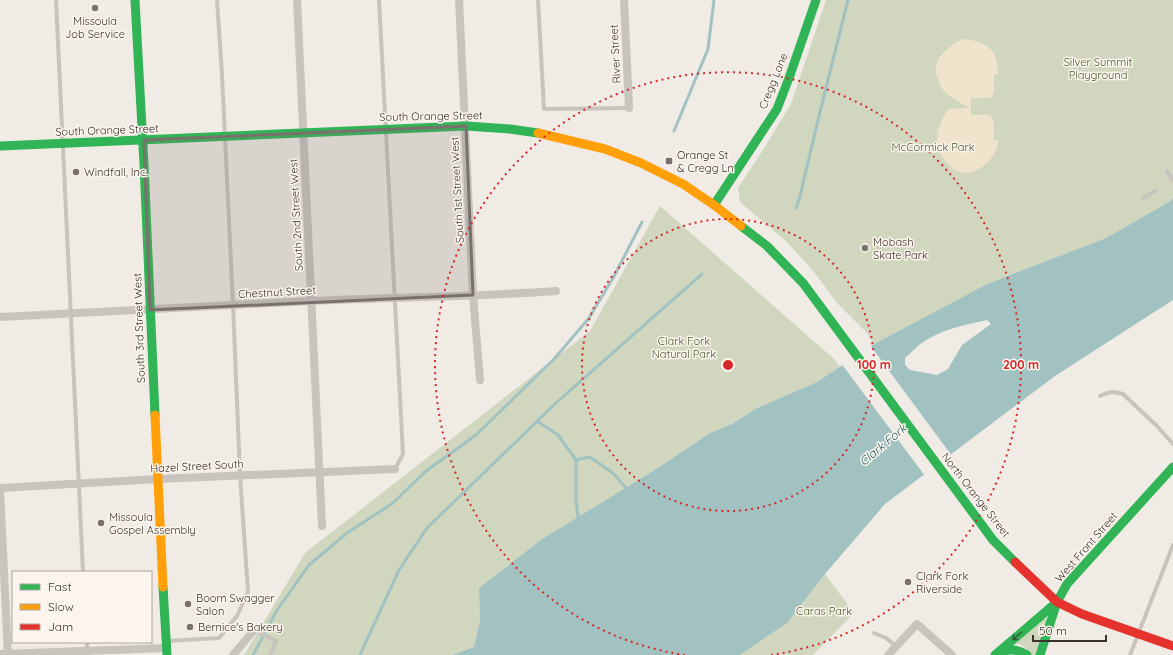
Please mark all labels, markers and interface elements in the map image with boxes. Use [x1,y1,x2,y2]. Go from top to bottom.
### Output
marker: Missoula Job Service [90,3,100,13]
place label: Missoula Job Service [65,14,125,41]
street label: River Street [606,24,624,84]
street label: Cregg Lane [755,51,791,111]
park label: Silver Summit Playground [1064,55,1133,82]
street label: South Orange Street [379,108,483,124]
street label: South Orange Street [55,121,159,139]
street label: South 1st Street West [447,136,467,244]
park label: McCormick Park [891,140,975,154]
place label: Orange St & Cregg Ln [677,148,734,175]
marker: Orange St & Cregg Ln [664,156,674,166]
street label: South 2nd Street West [286,158,306,272]
place label: Windfall, Inc. [84,165,148,179]
marker: Windfall, Inc. [71,167,81,177]
place label: Mobash Skate Park [873,235,928,262]
marker: Mobash Skate Park [860,243,870,253]
street label: South 3rd Street West [130,272,148,383]
street label: Chestnut Street [238,283,317,301]
park label: Clark Fork Natural Park [652,334,716,361]
text: 100 m [857,357,891,372]
text: 200 m [1003,357,1039,372]
centre of rings [721,358,735,372]
water label: Clark Fork [856,420,911,469]
street label: North Orange Street [939,450,1013,540]
street label: Hazel Street South [150,457,244,475]
street label: West Front Street [1052,509,1120,585]
place label: Missoula Gospel Assembly [109,510,196,537]
marker: Missoula Gospel Assembly [96,518,106,528]
place label: Clark Fork Riverside [916,569,968,596]
legend [12,571,152,643]
marker: Clark Fork Riverside [903,577,913,587]
text: Fast [48,579,72,594]
place label: Boom Swagger Salon [196,591,275,618]
text: Slow [48,599,74,614]
marker: Boom Swagger Salon [183,599,193,609]
park label: Caras Park [796,604,852,618]
scale bar [1033,617,1106,643]
text: Jam [48,619,73,634]
place label: Bernice's Bakery [198,620,283,634]
marker: Bernice's Bakery [185,622,195,632]
text: 50 m [1039,623,1067,638]
one-way arrow [1012,632,1022,641]

